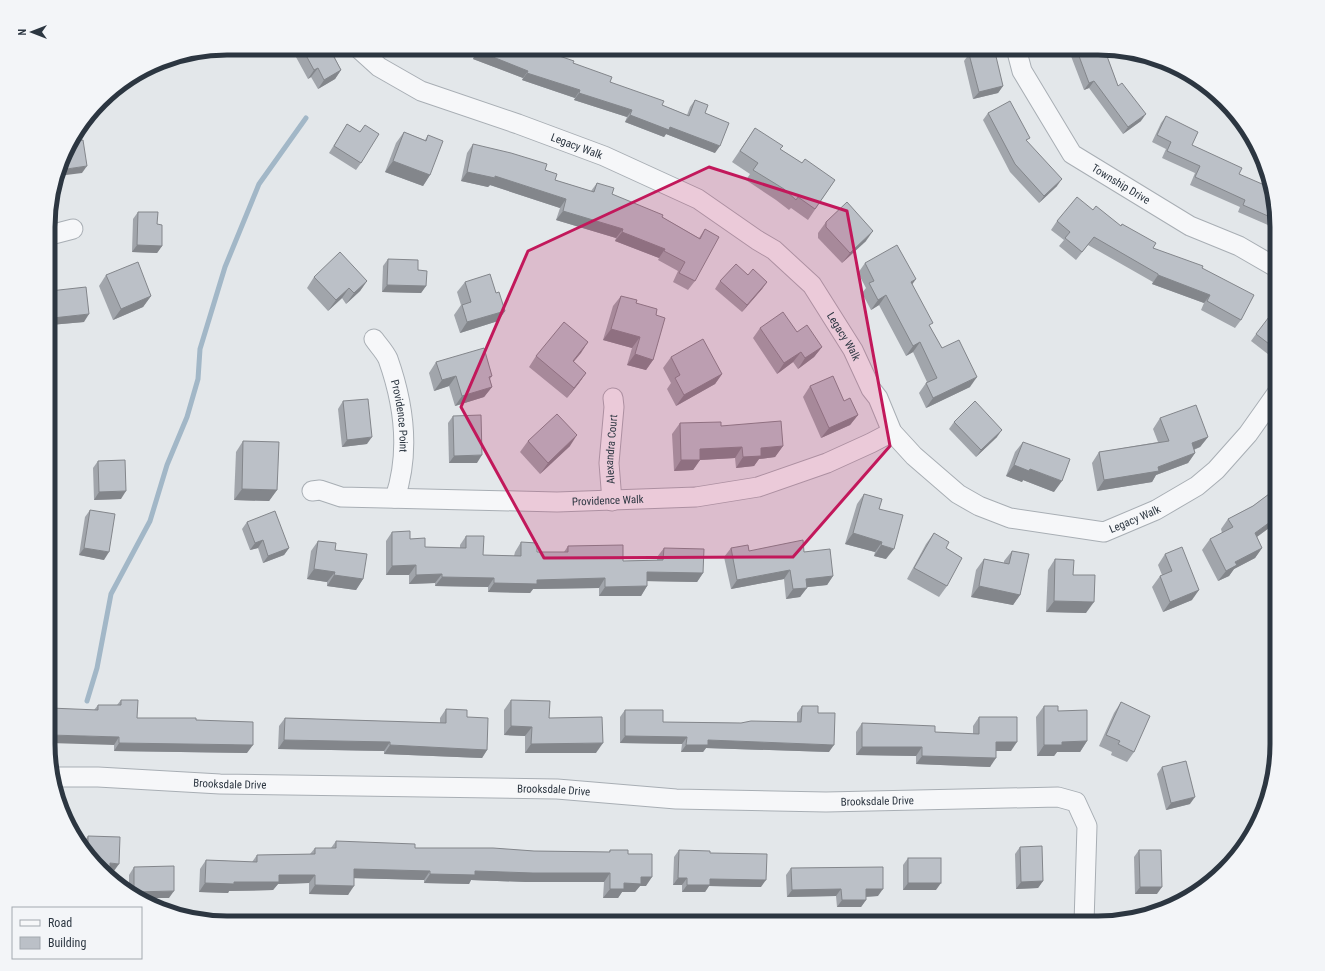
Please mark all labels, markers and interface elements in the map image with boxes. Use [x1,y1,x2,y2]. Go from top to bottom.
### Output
north arrow [12,12,52,52]
text: N [16,28,29,35]
street label: Legacy Walk [549,130,605,161]
street label: Township Drive [1089,161,1153,207]
street label: Legacy Walk [824,310,863,363]
street label: Providence Point [388,378,410,453]
street label: Alexandra Court [602,414,620,485]
street label: Providence Walk [572,492,644,508]
street label: Legacy Walk [1107,502,1163,536]
street label: Brooksdale Drive [193,776,267,791]
street label: Brooksdale Drive [517,782,591,798]
street label: Brooksdale Drive [841,794,914,808]
legend [12,907,142,959]
text: Road [48,916,72,930]
text: Building [48,936,86,950]

